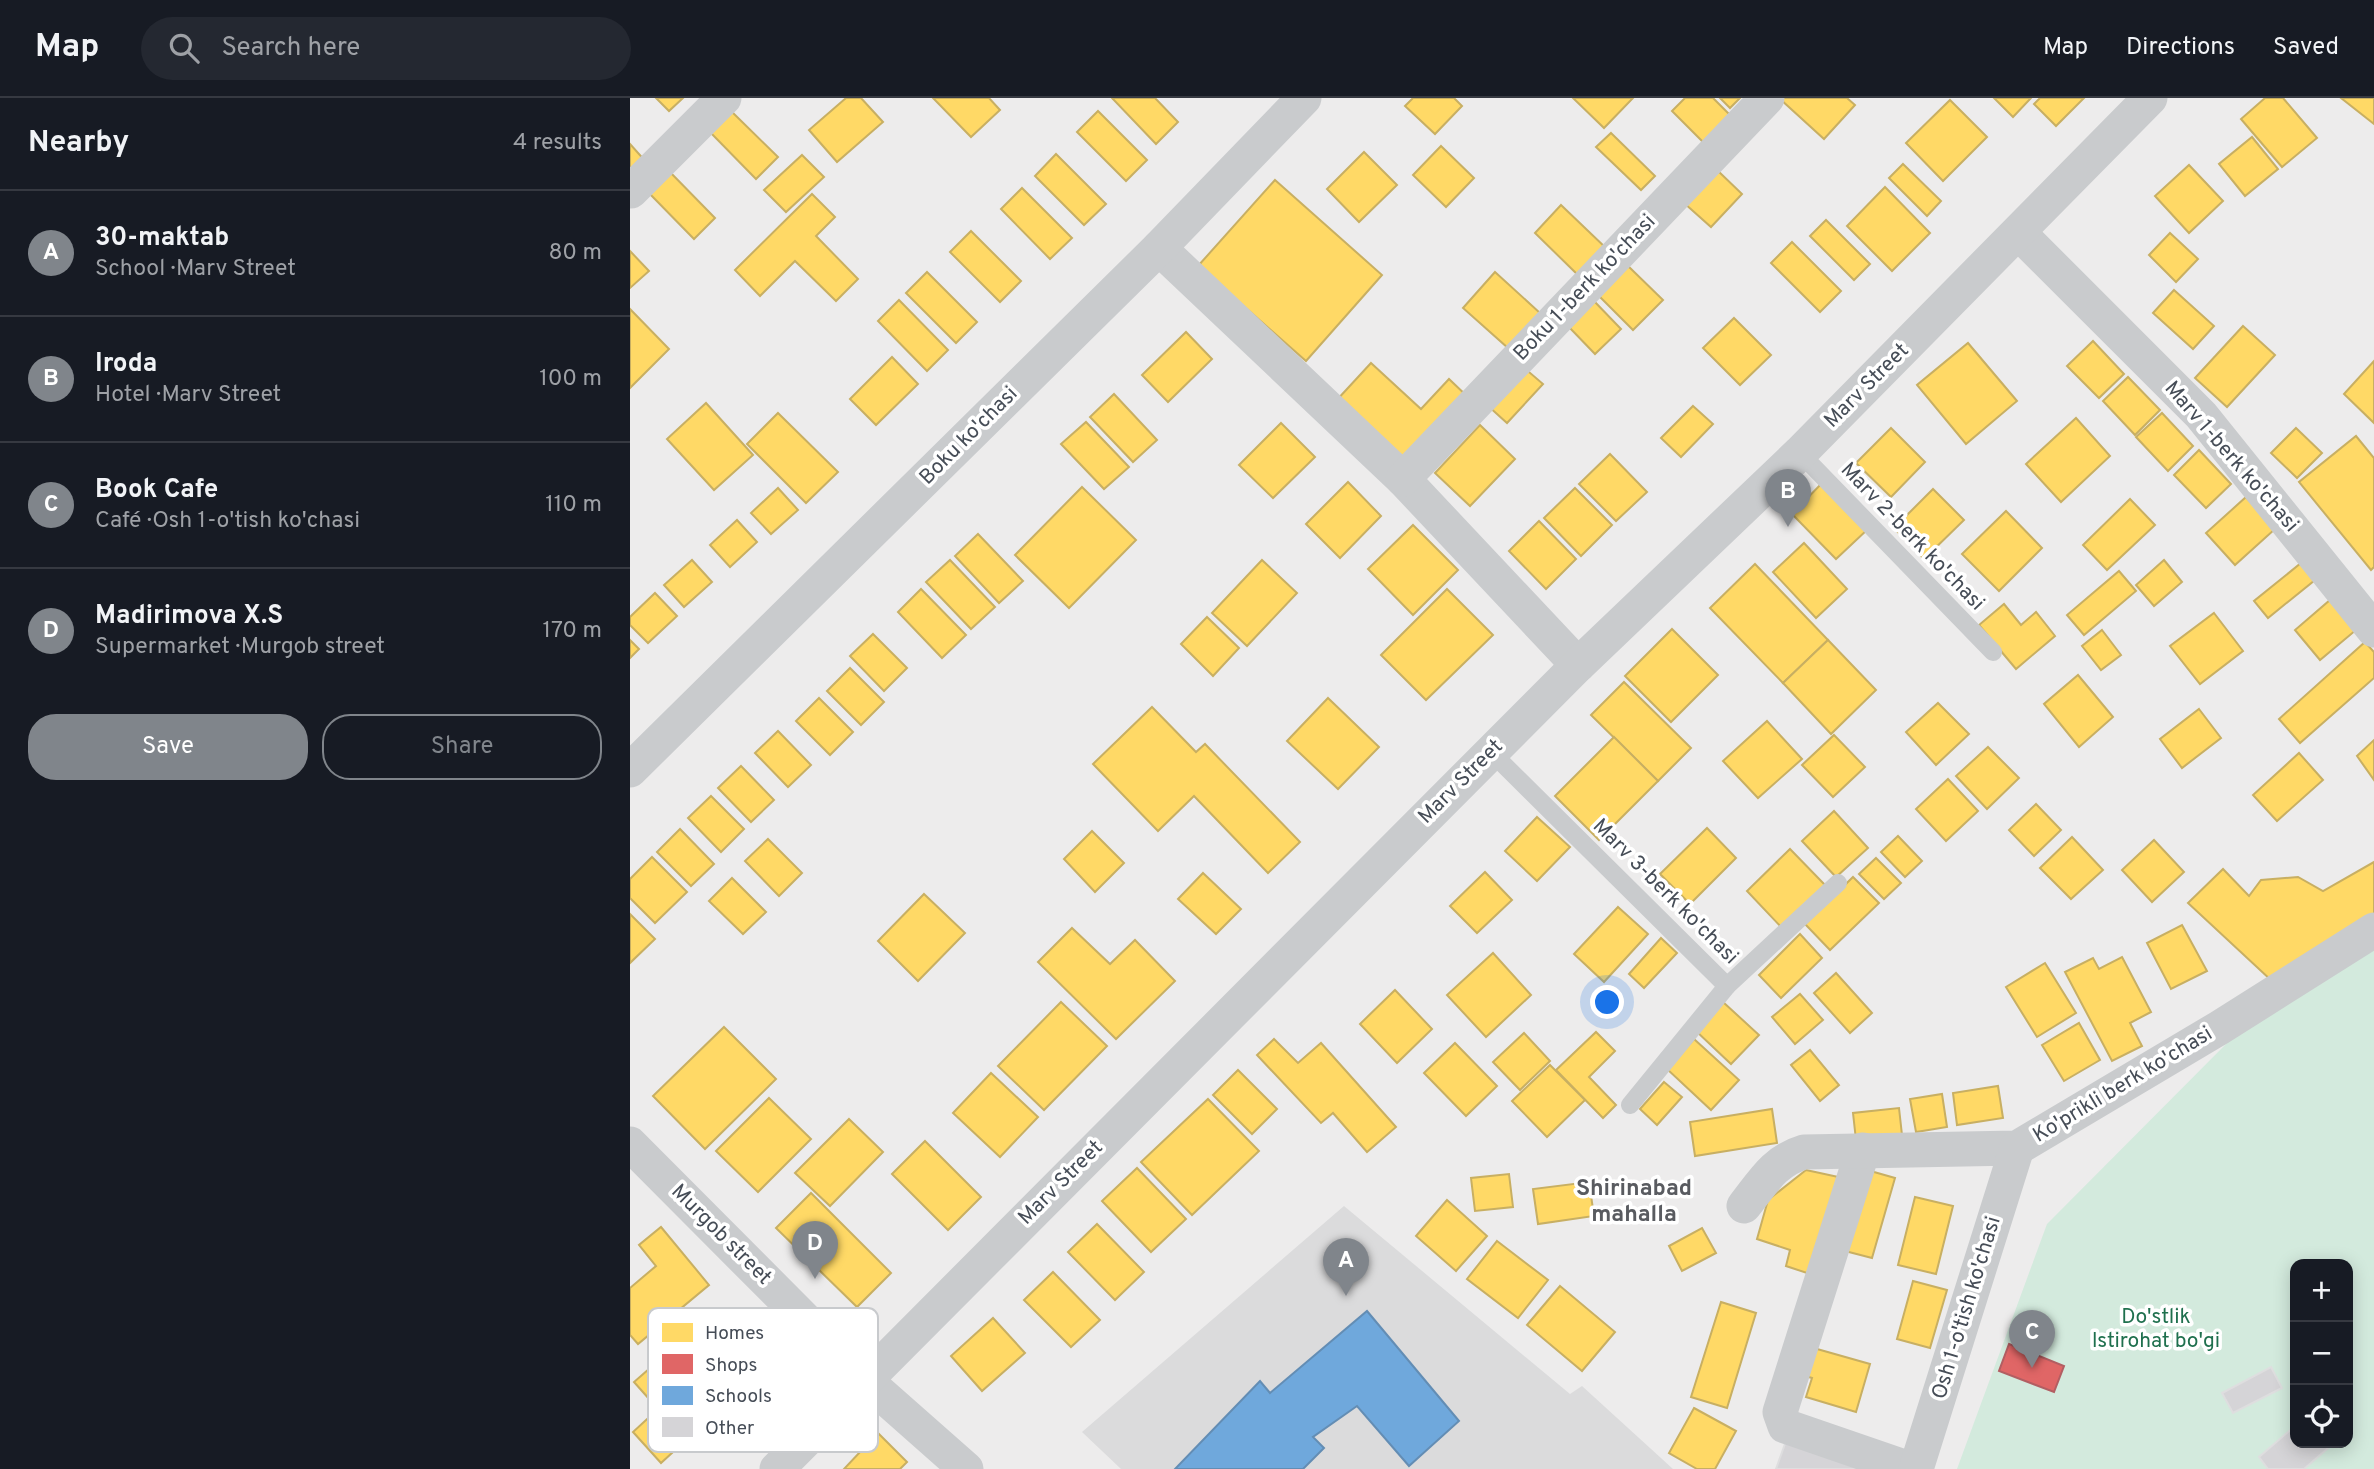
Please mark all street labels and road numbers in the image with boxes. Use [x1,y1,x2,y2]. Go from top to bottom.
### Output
street label: Boku 1-berk ko'chasi [1508,209,1662,367]
street label: Marv Street [1819,338,1915,434]
street label: Marv 1-berk ko'chasi [2158,376,2304,538]
street label: Boku ko'chasi [914,381,1024,491]
street label: Marv 2-berk ko'chasi [1834,457,1990,617]
street label: Marv Street [1413,734,1509,830]
street label: Marv 3-berk ko'chasi [1586,813,1744,971]
street label: Ko'prikli berk ko'chasi [2028,1021,2218,1149]
street label: Marv Street [1013,1135,1109,1231]
street label: Murgob street [665,1179,777,1291]
street label: Osh 1-o'tish ko'chasi [1926,1213,2008,1403]

